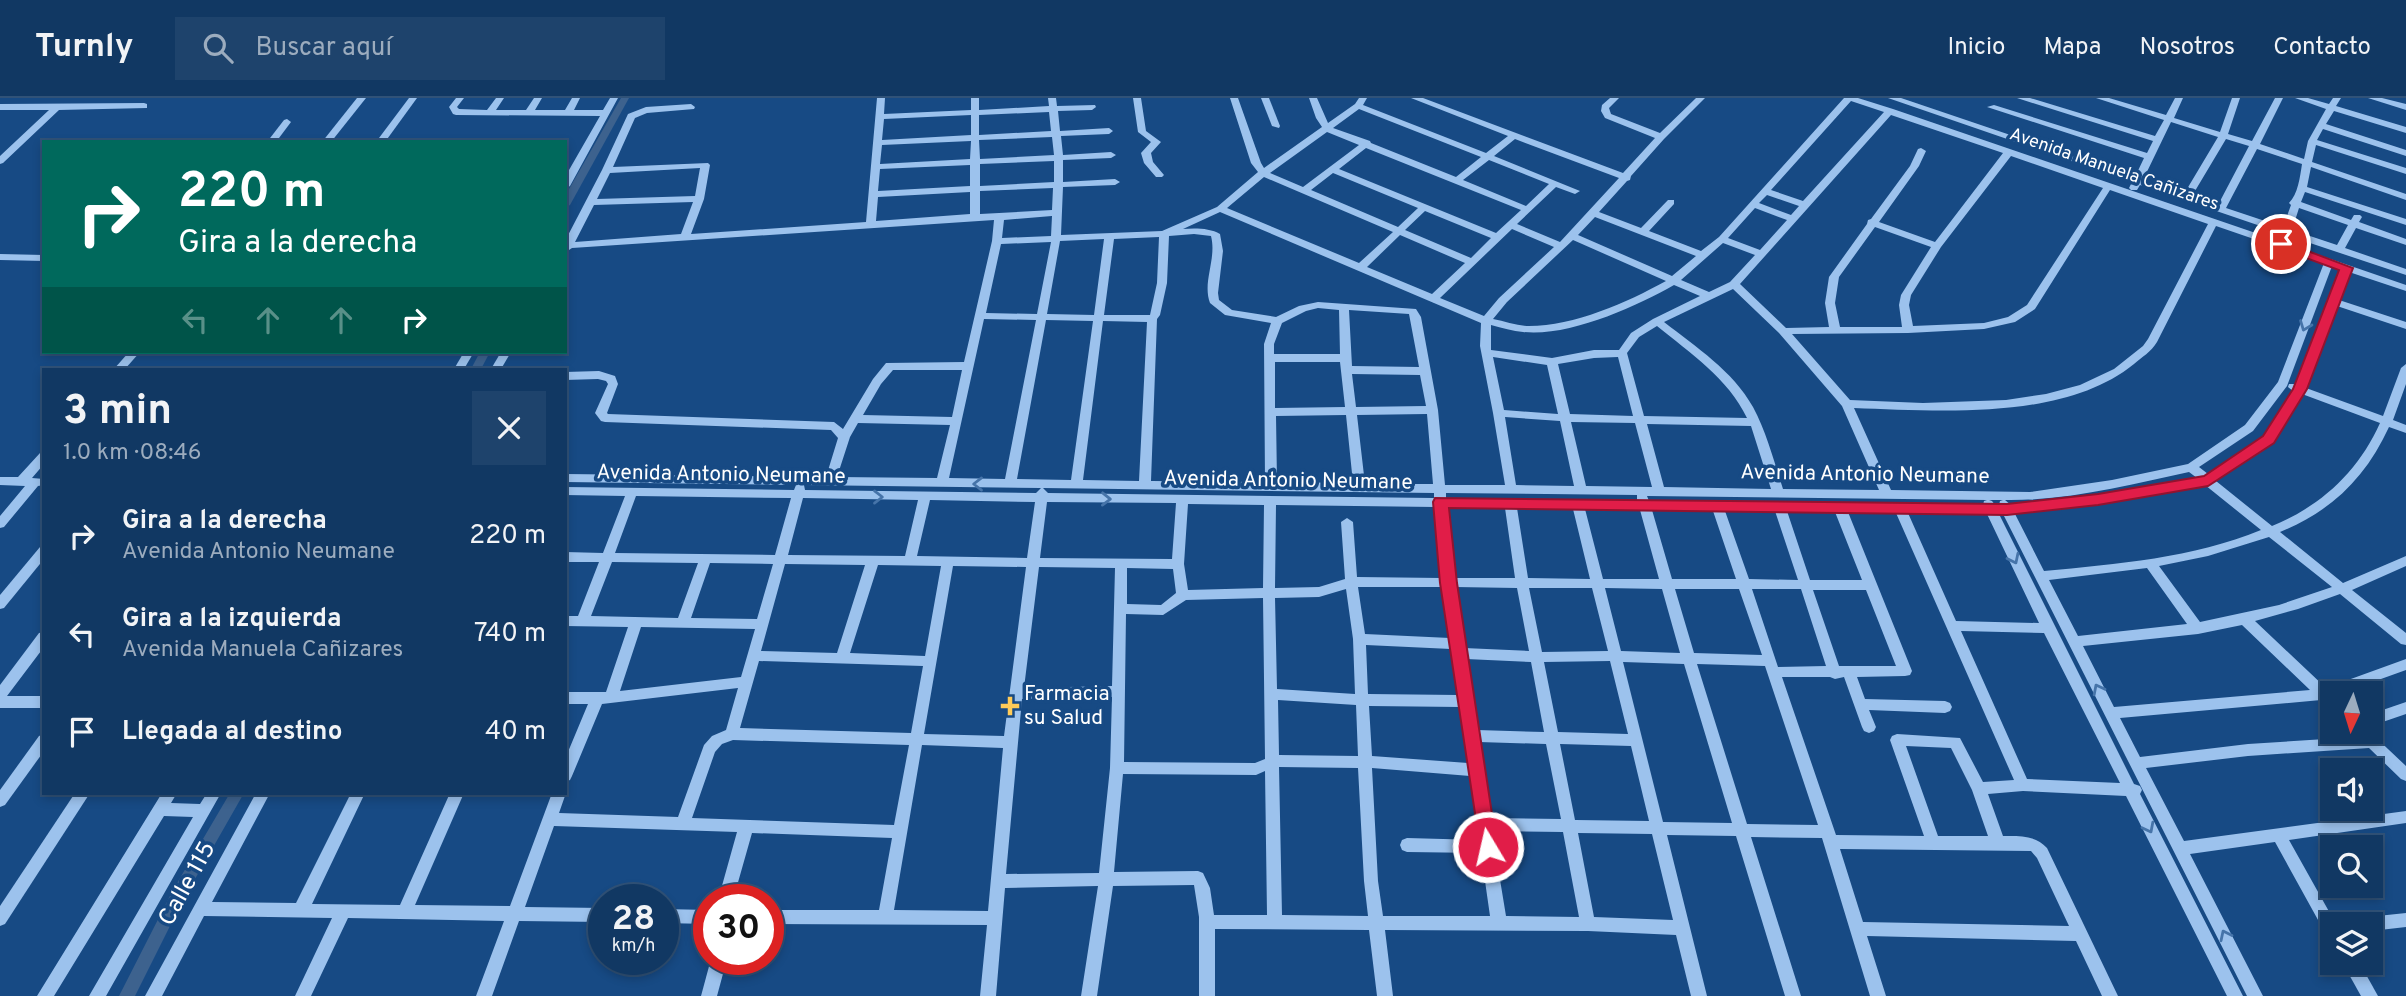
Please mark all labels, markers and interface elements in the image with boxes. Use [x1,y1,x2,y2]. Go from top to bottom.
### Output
search box [175,17,665,80]
text: Turnly [35,27,133,69]
icon: search [199,29,237,67]
text: Buscar aquí [255,32,392,65]
text: Inicio [1948,33,2005,63]
text: Mapa [2043,33,2102,63]
text: Nosotros [2140,33,2235,63]
text: Contacto [2273,33,2371,63]
street label: Avenida Manuela Cañizares [2006,123,2222,217]
text: 220 m [178,163,325,225]
icon: right [63,168,154,259]
pin [2251,214,2311,274]
text: Gira a la derecha [178,224,417,264]
icon: arrive [2262,225,2300,263]
icon: left [176,301,214,339]
icon: ahead [249,301,287,339]
icon: ahead [322,301,360,339]
icon: right [395,301,433,339]
one-way arrow [2300,320,2314,332]
text: 3 min [63,386,172,439]
button: close [472,391,546,465]
text: 1.0 km · 08:46 [63,439,201,468]
street label: Avenida Antonio Neumane [596,459,846,491]
street label: Avenida Antonio Neumane [1740,459,1990,491]
street label: Avenida Antonio Neumane [1163,465,1413,497]
one-way arrow [972,476,982,492]
one-way arrow [874,489,884,505]
one-way arrow [1101,491,1112,507]
text: Gira a la derecha [122,505,327,538]
icon: right [63,517,101,555]
text: 220 m [469,520,546,553]
text: Avenida Antonio Neumane [122,538,395,567]
one-way arrow [2006,552,2020,564]
text: Gira a la izquierda [122,603,341,636]
icon: left [63,615,101,653]
text: 740 m [474,618,546,651]
text: Avenida Manuela Cañizares [122,636,403,665]
place label: Farmacia su Salud [1024,681,1110,732]
north arrow [2320,681,2384,744]
map controls [2320,681,2383,975]
one-way arrow [2093,684,2107,696]
marker: Farmacia su Salud [1002,698,1018,714]
icon: arrive [63,713,101,751]
text: Llegada al destino [122,716,342,749]
text: 40 m [485,716,546,749]
button: sound [2320,758,2383,821]
position arrow [1451,810,1525,884]
one-way arrow [2140,821,2154,833]
button: search [2320,835,2383,898]
street label: Calle 115 [153,836,223,932]
speed limit sign: 30 [693,884,784,975]
text: 28 [612,898,655,942]
button: layers [2320,912,2383,975]
one-way arrow [2220,930,2234,942]
text: km/h [612,935,655,958]

